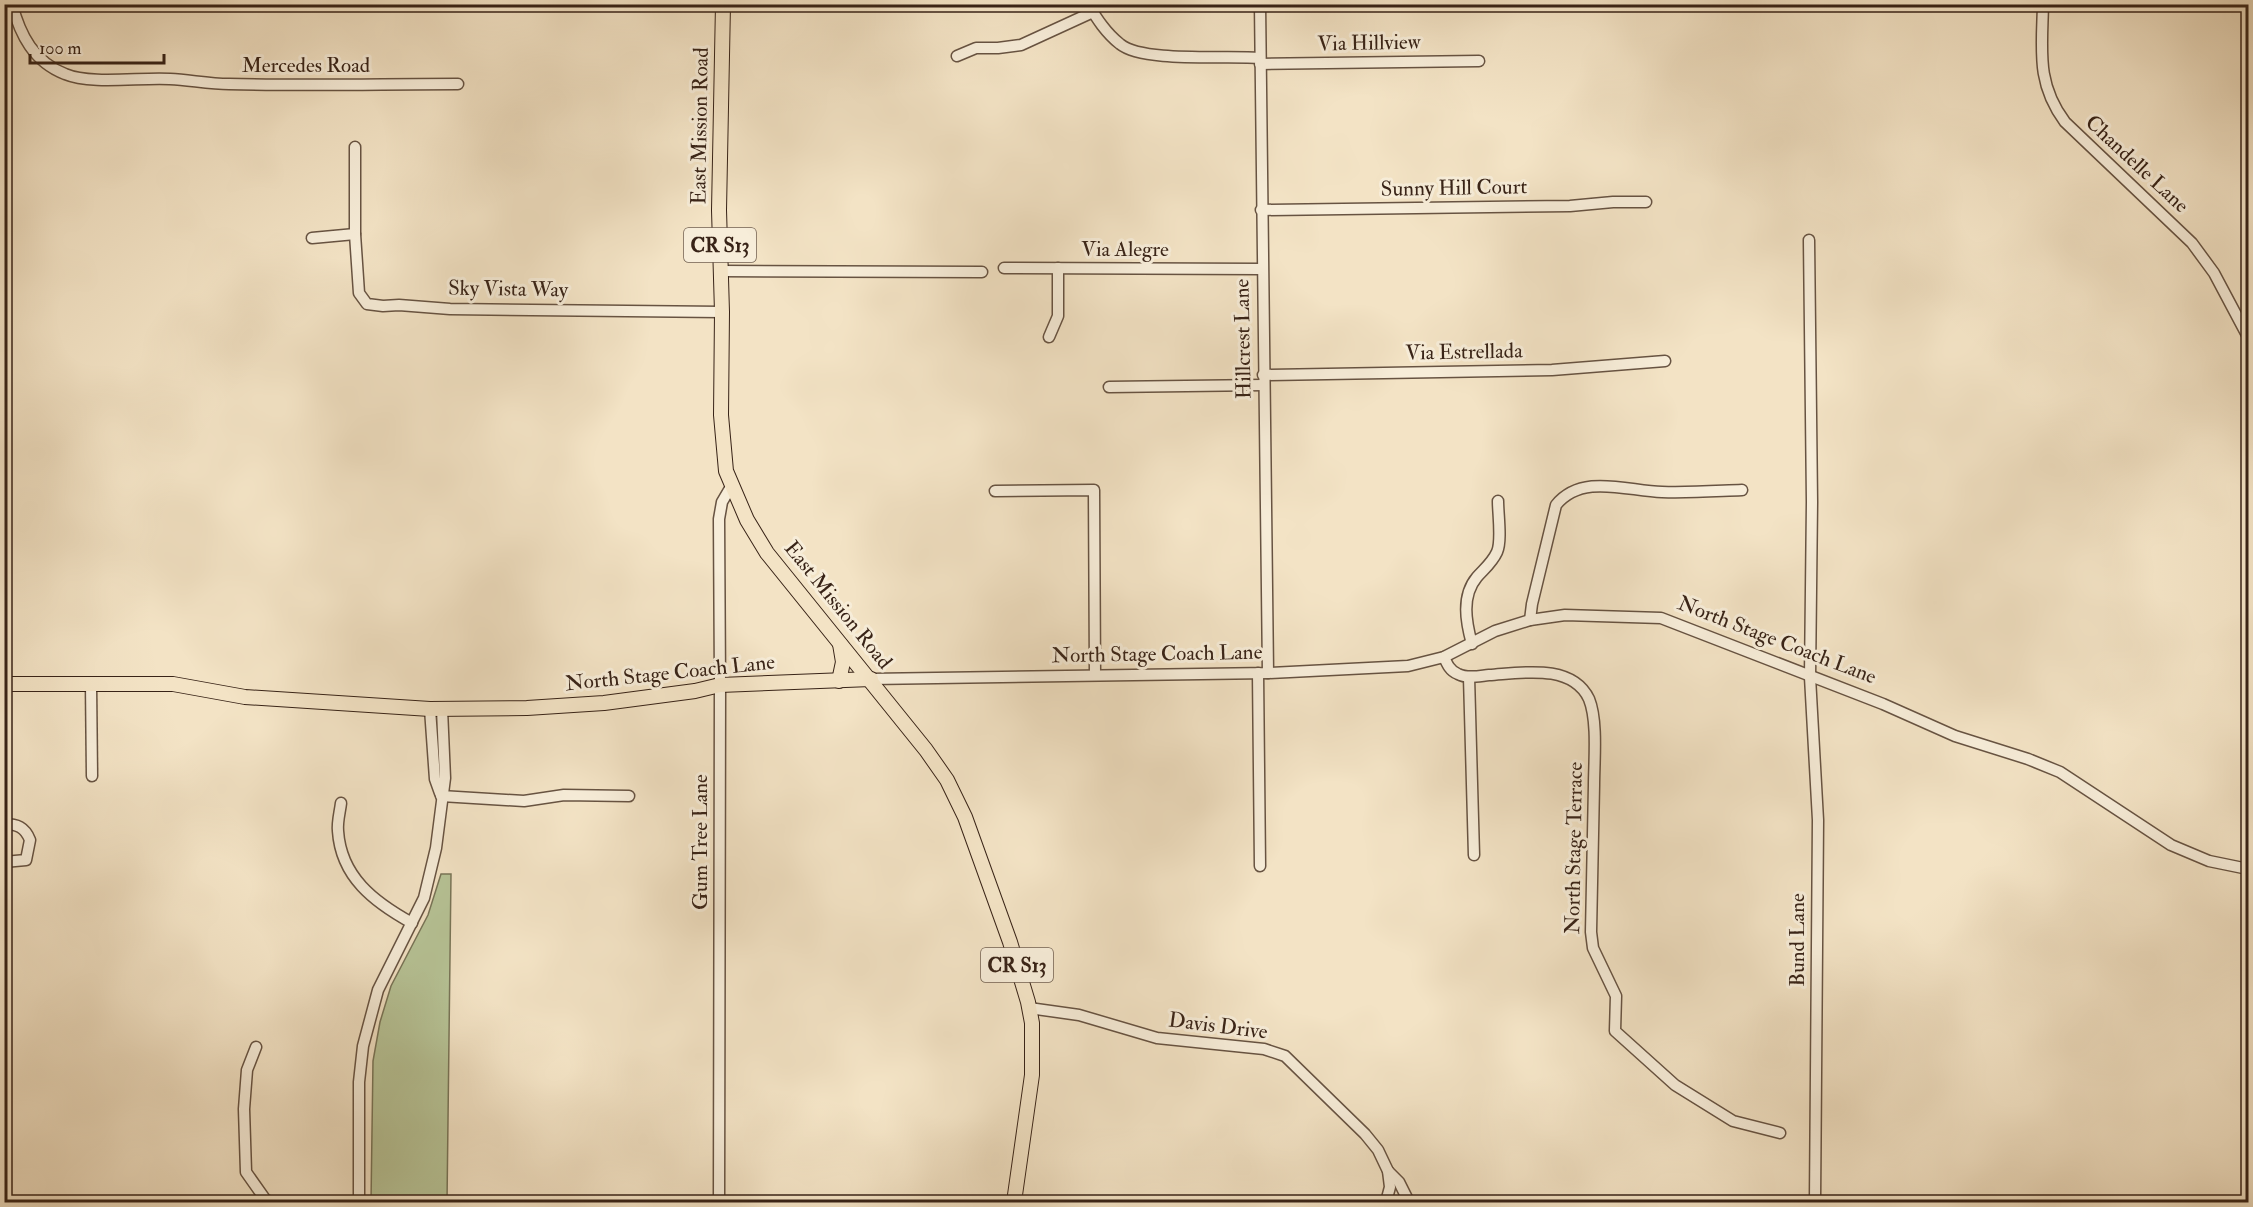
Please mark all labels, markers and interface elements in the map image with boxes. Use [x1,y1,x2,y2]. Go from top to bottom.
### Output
scale bar [30,27,164,65]
street label: Via Hillview [1317,29,1422,57]
text: 100 m [39,37,82,60]
street label: East Mission Road [685,47,715,205]
street label: Mercedes Road [242,52,371,79]
street label: Chandelle Lane [2079,109,2195,219]
street label: Sunny Hill Court [1381,173,1528,203]
road number: CR S13 [684,228,756,262]
street label: Via Alegre [1081,236,1169,263]
street label: Sky Vista Way [448,274,569,304]
street label: Hillcrest Lane [1228,278,1258,399]
street label: Via Estrellada [1405,337,1523,367]
street label: East Mission Road [778,535,898,675]
street label: North Stage Coach Lane [1674,590,1880,690]
street label: North Stage Coach Lane [1051,639,1263,669]
street label: North Stage Coach Lane [564,649,776,697]
street label: North Stage Terrace [1559,761,1589,934]
street label: Gum Tree Lane [687,774,714,910]
street label: Bund Lane [1784,893,1811,987]
road number: CR S13 [981,948,1053,982]
street label: Davis Drive [1167,1007,1269,1046]

